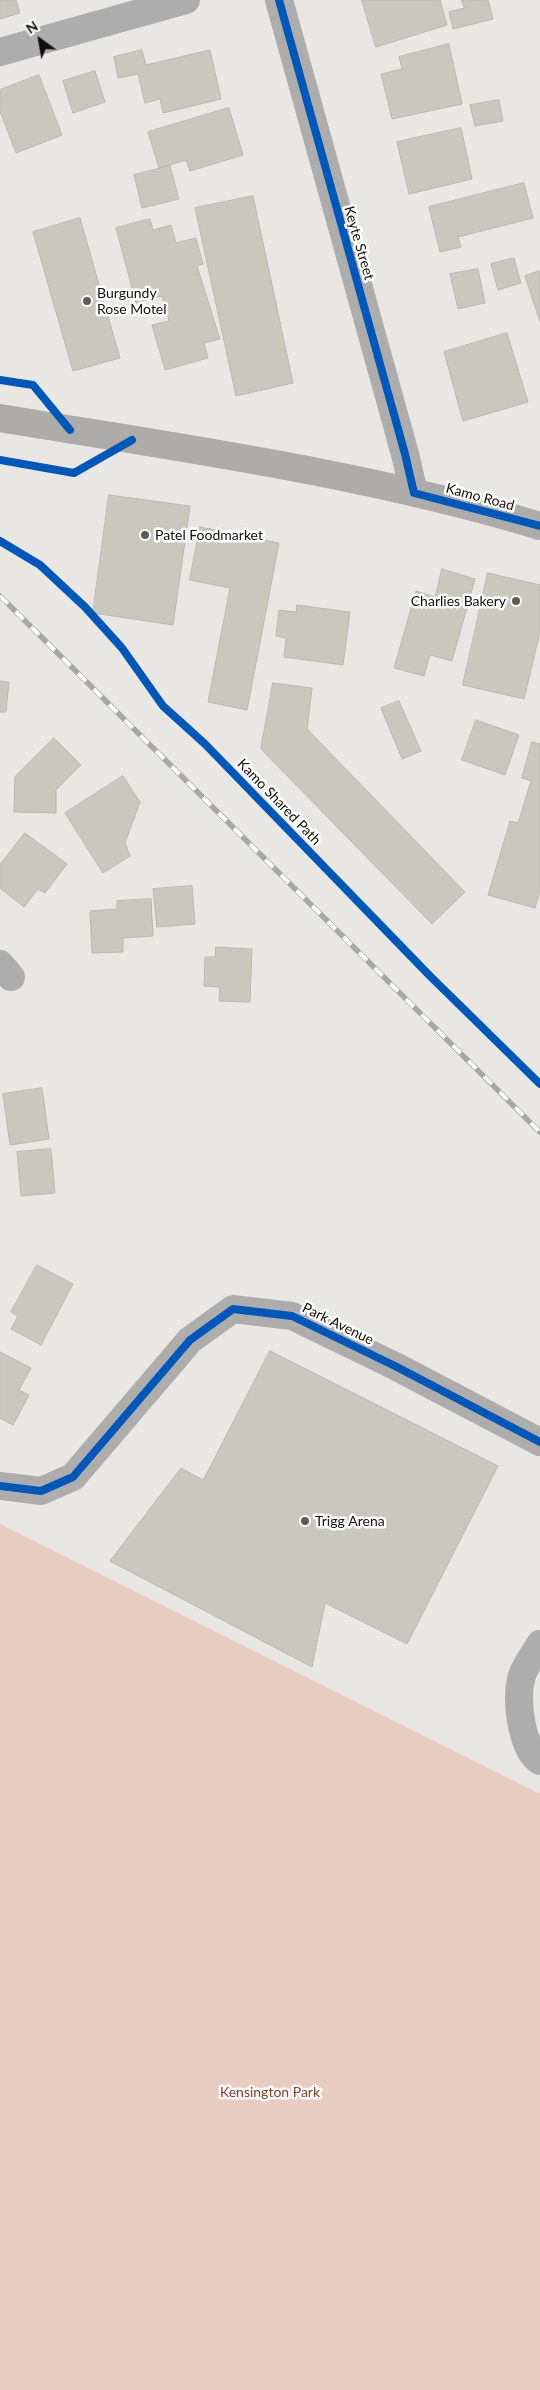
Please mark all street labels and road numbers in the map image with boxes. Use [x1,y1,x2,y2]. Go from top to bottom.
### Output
street label: Keyte Street [340,204,378,282]
street label: Kamo Road [444,480,516,514]
street label: Kamo Shared Path [234,756,324,848]
street label: Park Avenue [300,1300,376,1348]

